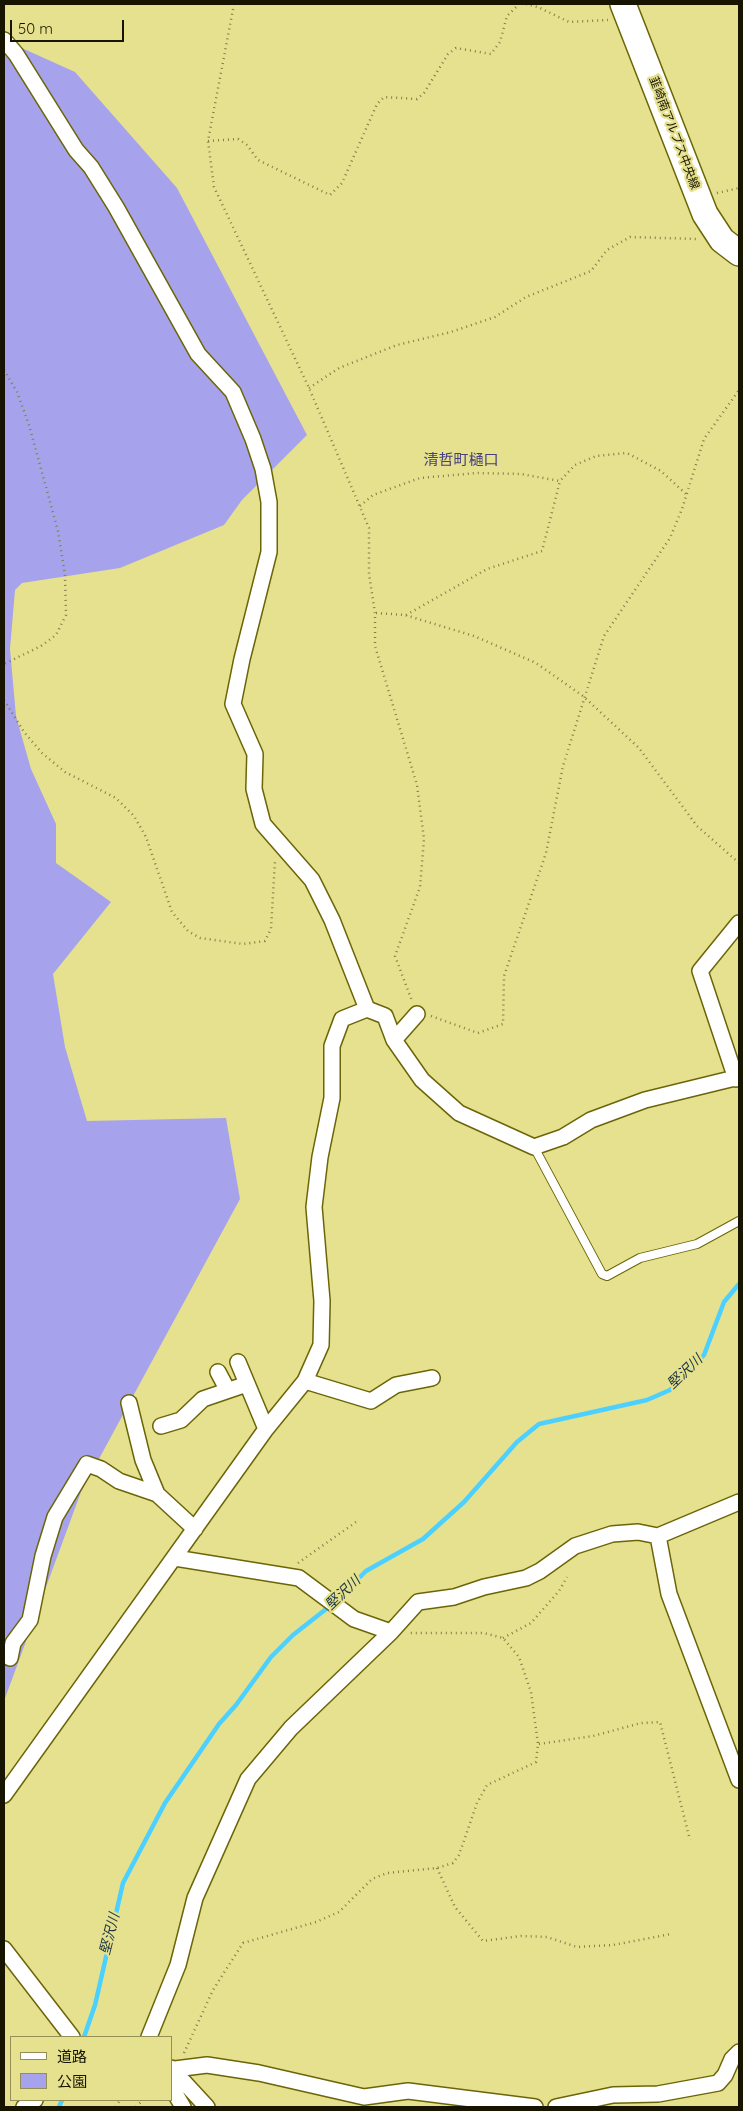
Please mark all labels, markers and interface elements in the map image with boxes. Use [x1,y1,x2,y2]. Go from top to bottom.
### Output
scale bar [12,10,126,42]
text: 50 m [18,19,53,38]
street label: 韮崎南アルプス中央線 [646,74,702,192]
district label: 清哲町樋口 [424,451,498,469]
water label: 堅沢川 [664,1351,706,1393]
water label: 堅沢川 [322,1572,364,1614]
water label: 堅沢川 [97,1912,123,1956]
legend [10,2036,172,2101]
text: 道路 [57,2047,87,2066]
text: 公園 [57,2072,87,2091]

